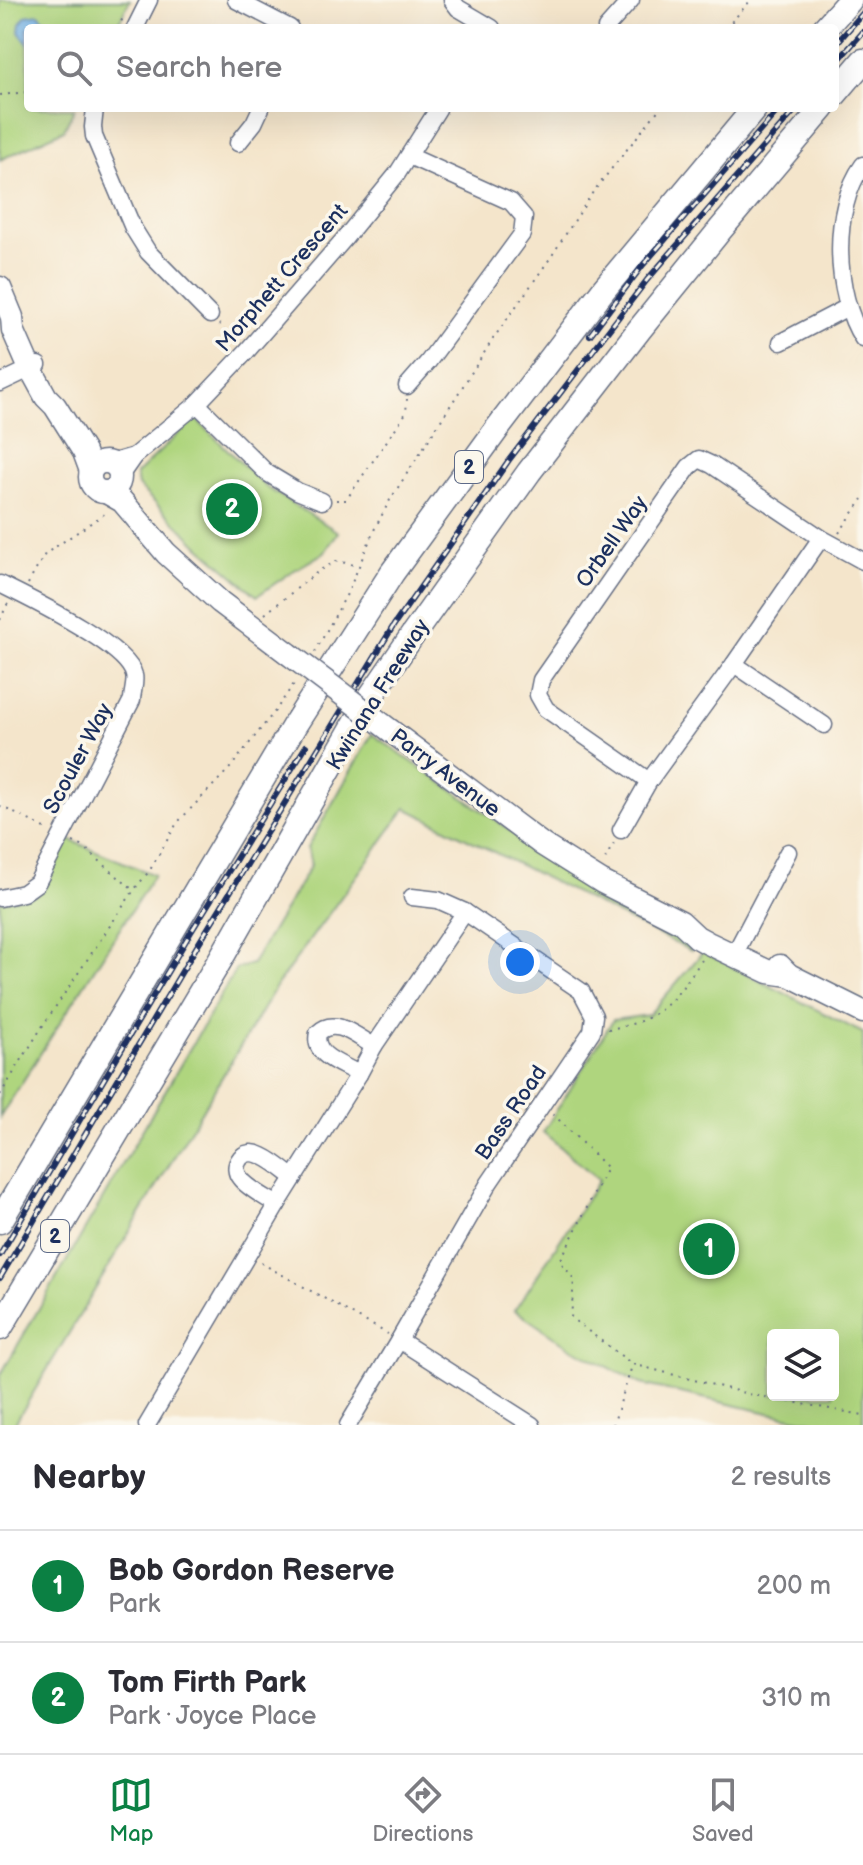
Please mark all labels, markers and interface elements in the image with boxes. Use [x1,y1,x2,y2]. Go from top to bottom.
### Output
search box [24,24,839,112]
icon: search [52,46,96,90]
text: Search here [116,50,282,86]
street label: Morphett Crescent [210,198,354,358]
road number: 2 [455,451,483,483]
pin: 2 [206,479,258,539]
street label: Orbell Way [571,491,654,593]
street label: Kwinana Freeway [321,614,436,775]
street label: Scouler Way [38,699,119,819]
street label: Parry Avenue [385,723,505,823]
your location [500,942,540,982]
street label: Bass Road [470,1060,553,1165]
pin: 1 [683,1219,735,1279]
road number: 2 [41,1220,69,1252]
map controls [767,1329,839,1401]
button: layers [767,1329,839,1401]
text: Nearby [32,1457,146,1498]
text: 2 results [731,1462,831,1493]
text: Bob Gordon Reserve [108,1553,395,1589]
text: 1 [53,1571,63,1602]
text: 200 m [757,1571,831,1602]
text: Park [108,1589,160,1620]
text: Tom Firth Park [108,1665,306,1701]
text: 2 [50,1683,66,1714]
text: 310 m [761,1683,831,1714]
text: Park · Joyce Place [108,1701,316,1732]
tab: Map [109,1773,154,1848]
tab: Directions [372,1773,473,1848]
tab: Saved [692,1773,754,1848]

